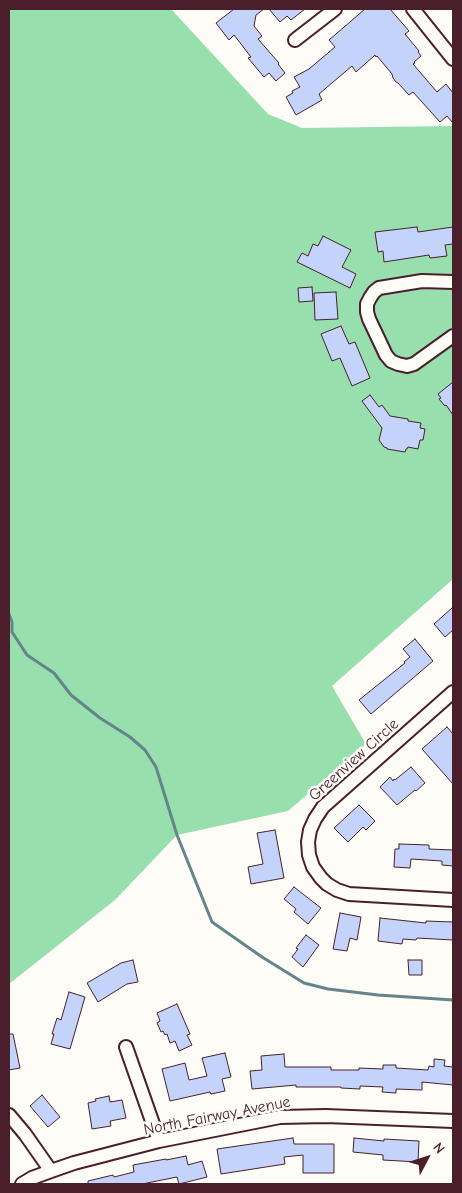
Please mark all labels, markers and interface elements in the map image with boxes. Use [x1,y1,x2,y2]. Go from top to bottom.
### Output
street label: Greenview Circle [305,715,403,805]
street label: North Fairway Avenue [142,1092,292,1140]
north arrow [402,1133,452,1183]
text: N [429,1139,448,1157]

